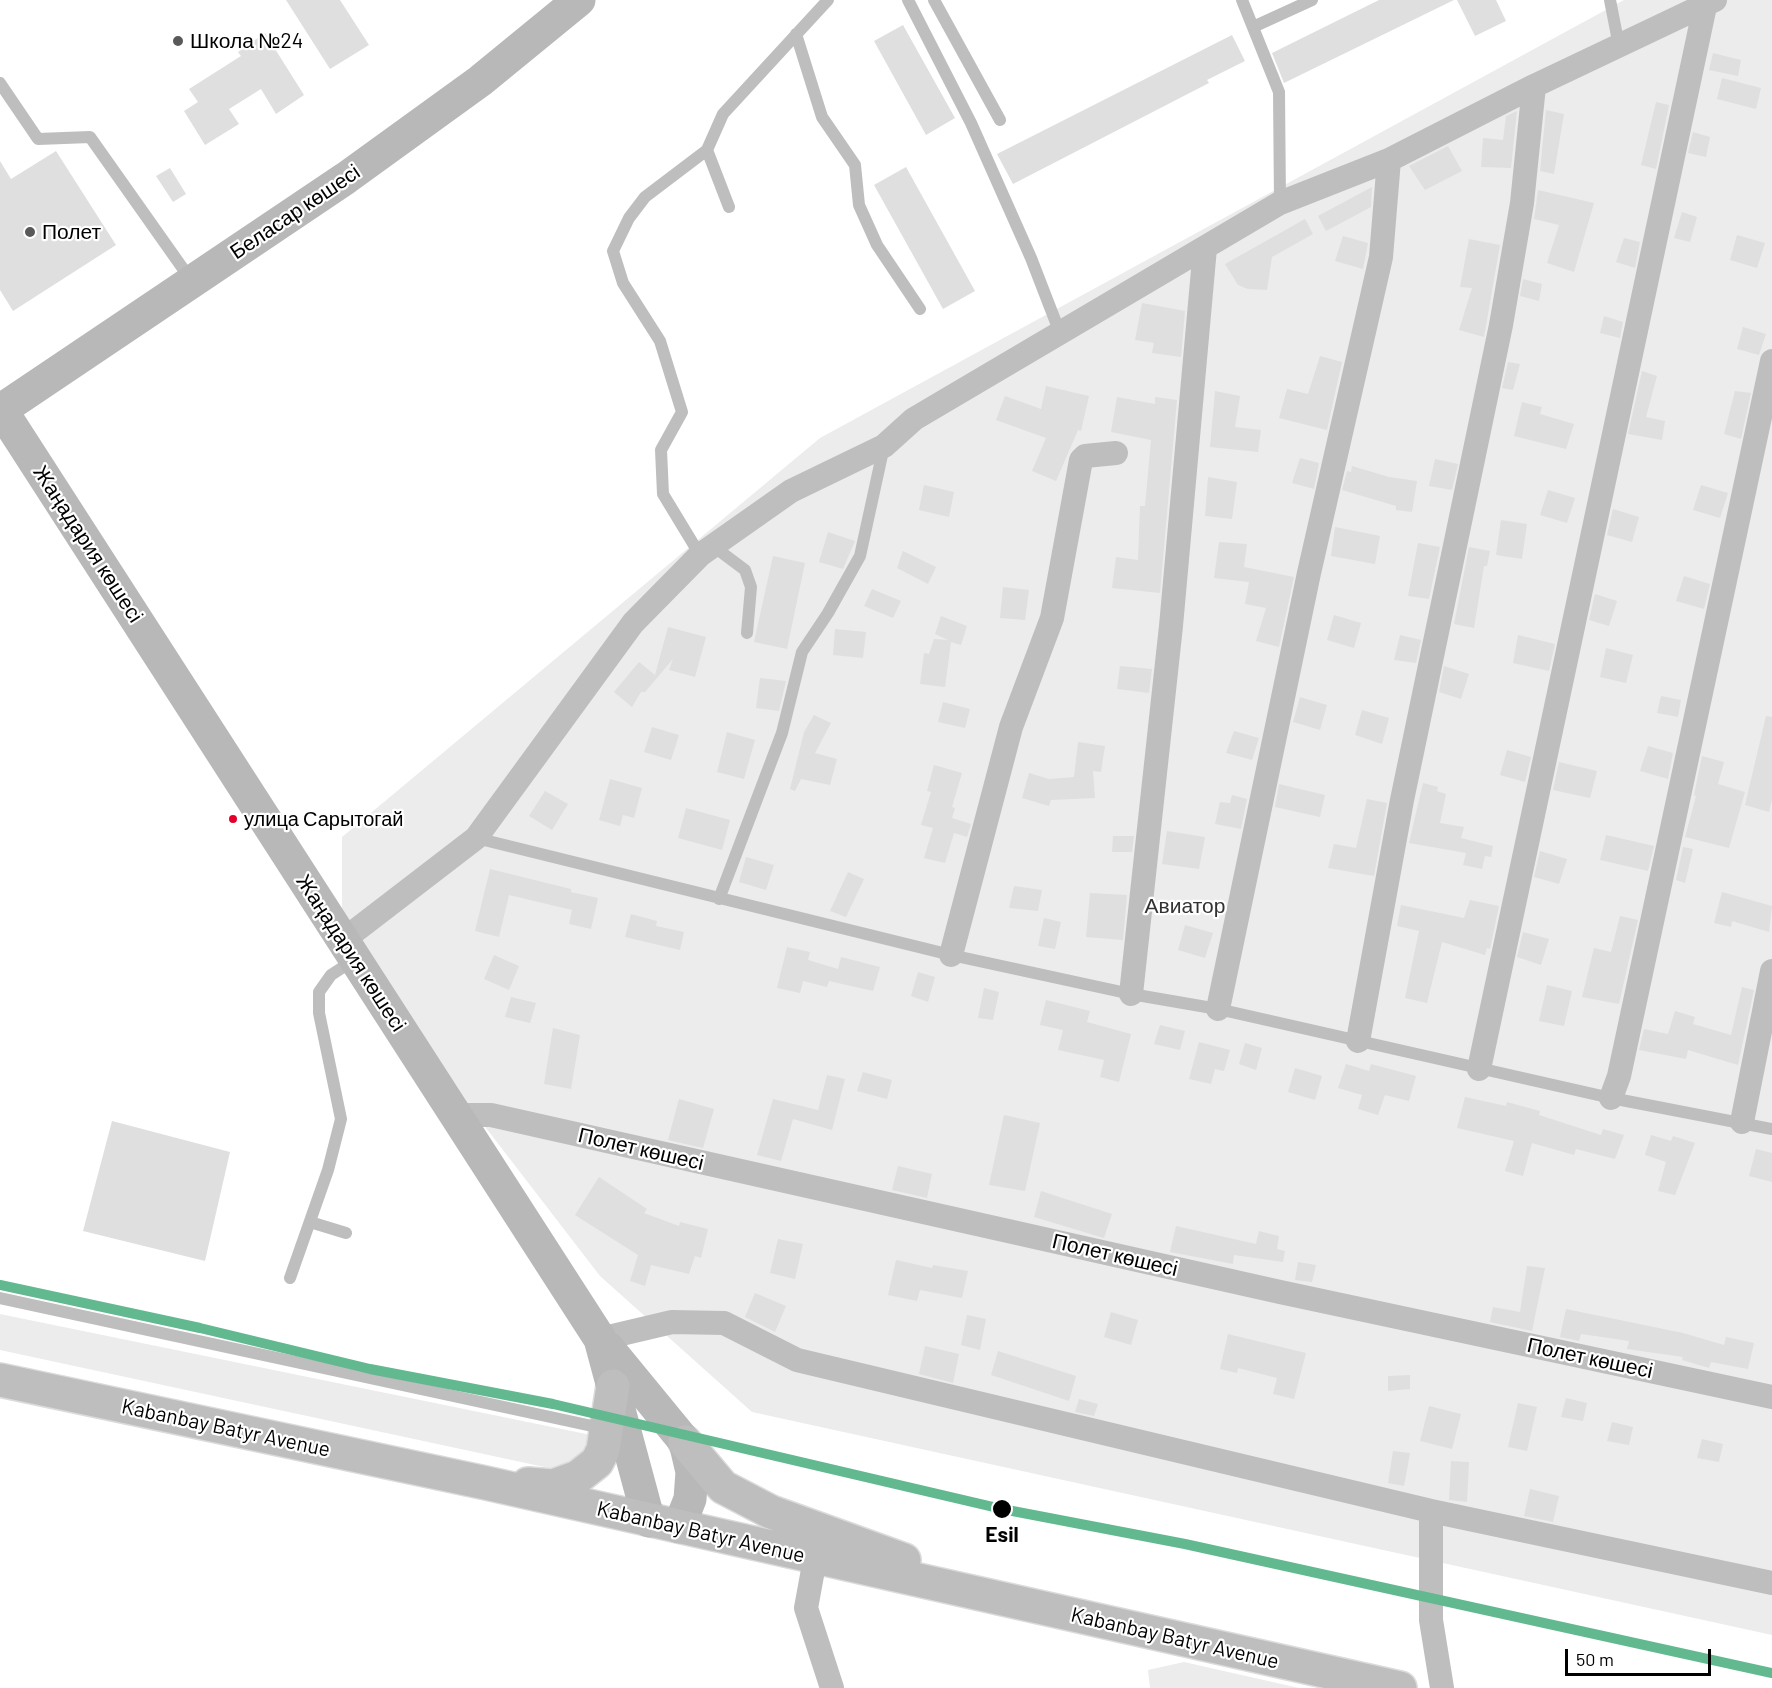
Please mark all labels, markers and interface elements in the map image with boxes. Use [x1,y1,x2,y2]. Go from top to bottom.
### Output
place label: Школа №24 [190,28,303,54]
marker: Школа №24 [171,34,185,48]
street label: Беласар көшесі [225,159,365,265]
place label: Полет [42,219,101,245]
marker: Полет [23,225,37,239]
street label: Жаңадария көшесі [28,461,148,627]
place label: улица Сарытогай [244,807,403,831]
marker: улица Сарытогай [227,813,239,825]
street label: Жаңадария көшесі [291,870,411,1036]
park label: Авиатор [1145,893,1225,919]
street label: Полет көшесі [576,1122,706,1176]
street label: Полет көшесі [1050,1228,1180,1282]
street label: Полет көшесі [1525,1332,1655,1384]
street label: Kabanbay Batyr Avenue [119,1394,333,1462]
street label: Kabanbay Batyr Avenue [595,1496,807,1568]
marker: Esil [991,1498,1013,1520]
place label: Esil [985,1522,1019,1548]
street label: Kabanbay Batyr Avenue [1069,1602,1281,1674]
scale bar [1568,1637,1714,1675]
text: 50 m [1576,1648,1614,1670]

